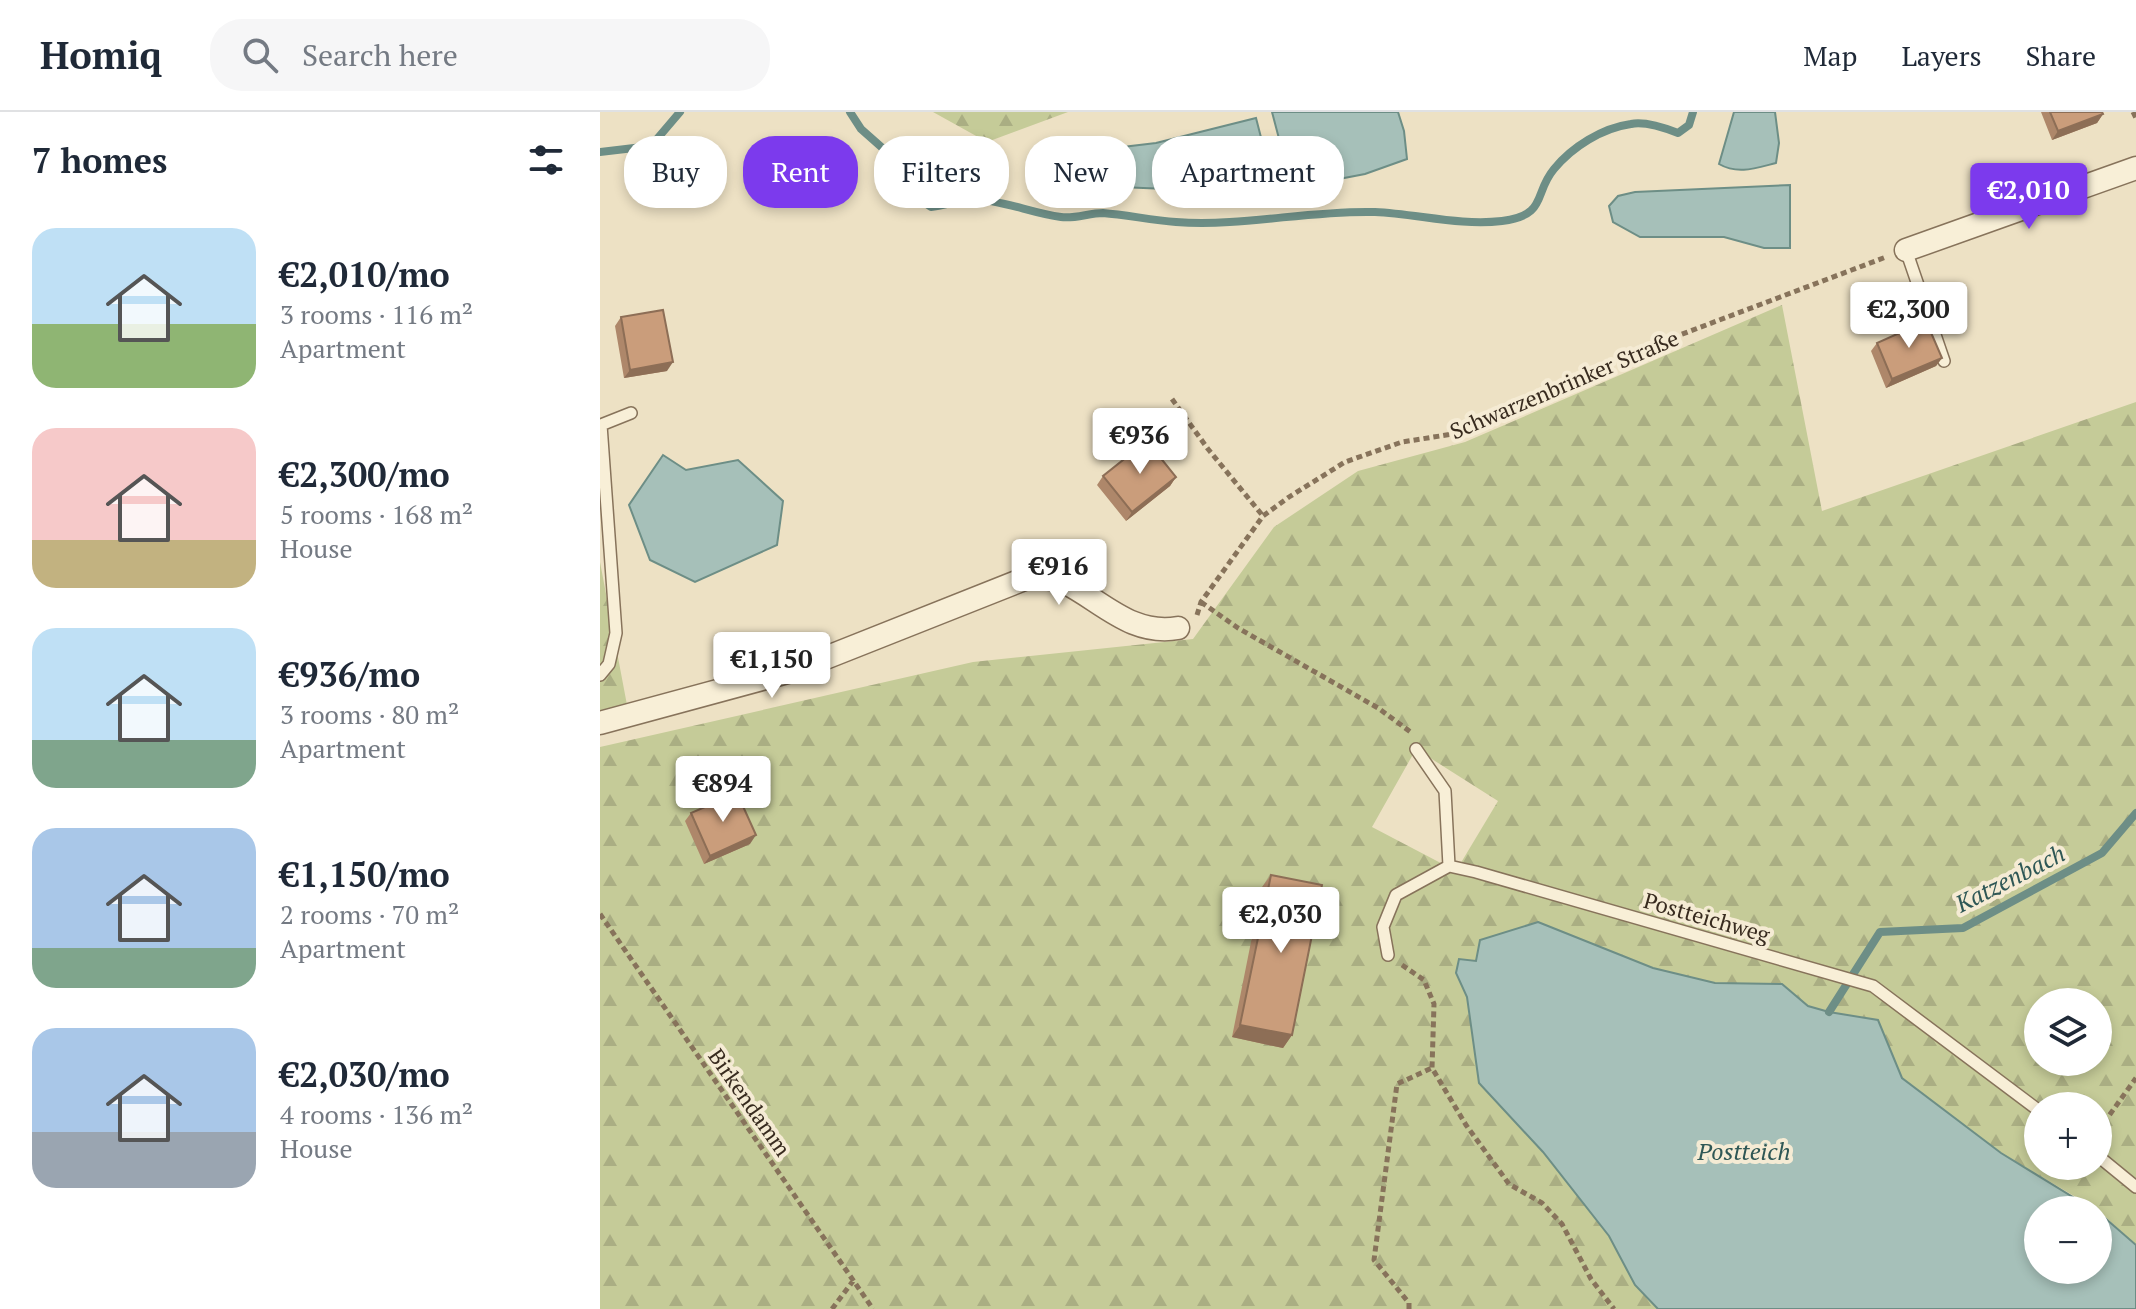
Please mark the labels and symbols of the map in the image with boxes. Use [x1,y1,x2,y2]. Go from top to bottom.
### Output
pin: €2,010 [1964,163,2094,231]
pin: €2,300 [1844,282,1974,350]
street label: Schwarzenbrinker Straße [1445,323,1683,445]
pin: €936 [1093,408,1187,476]
pin: €916 [1012,539,1106,607]
pin: €1,150 [707,632,837,700]
pin: €894 [676,756,770,824]
water label: Katzenbach [1949,837,2070,920]
street label: Postteichweg [1641,885,1774,949]
pin: €2,030 [1216,887,1346,955]
street label: Birkendamm [702,1042,798,1162]
water label: Postteich [1696,1135,1791,1167]

